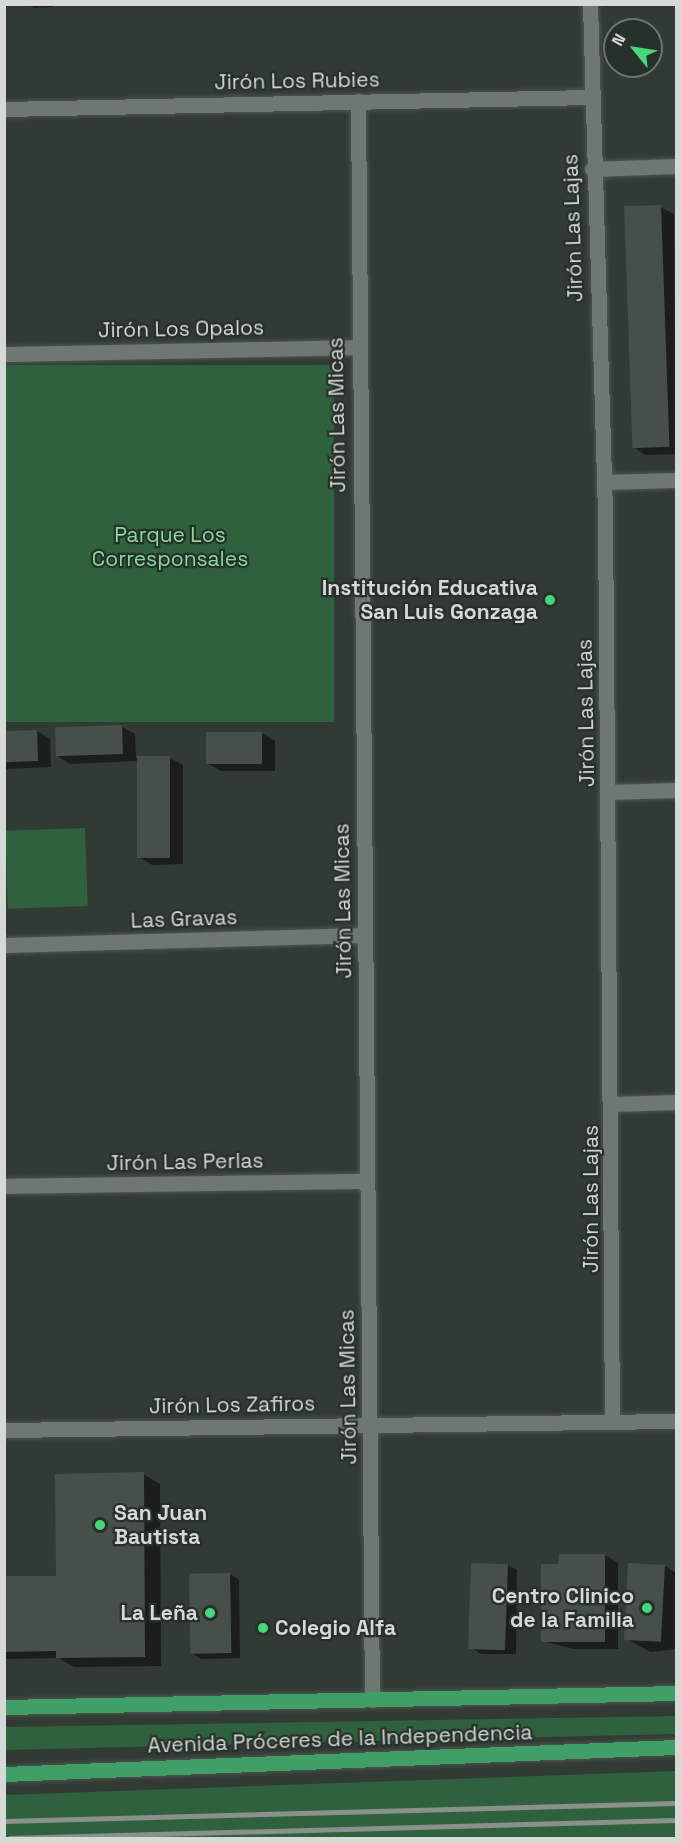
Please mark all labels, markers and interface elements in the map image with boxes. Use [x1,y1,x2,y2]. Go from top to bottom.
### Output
north arrow [603,18,663,78]
text: N [607,30,630,50]
street label: Jirón Los Rubies [214,67,380,95]
street label: Jirón Las Lajas [558,154,588,302]
street label: Jirón Los Opalos [98,315,264,343]
street label: Jirón Las Micas [323,337,351,493]
park label: Parque Los Corresponsales [92,522,248,572]
place label: Institución Educativa San Luis Gonzaga [322,575,538,625]
marker: Institución Educativa San Luis Gonzaga [543,593,557,607]
street label: Jirón Las Lajas [572,639,600,787]
street label: Jirón Las Micas [329,823,357,979]
street label: Las Gravas [130,905,238,933]
street label: Jirón Las Lajas [578,1125,604,1273]
street label: Jirón Las Perlas [106,1148,264,1176]
street label: Jirón Las Micas [334,1309,362,1465]
street label: Jirón Los Zafiros [149,1391,315,1419]
place label: San Juan Bautista [114,1500,207,1550]
marker: San Juan Bautista [91,1516,109,1534]
place label: Centro Clinico de la Familia [492,1583,634,1633]
marker: Centro Clinico de la Familia [638,1599,656,1617]
place label: La Leña [121,1600,198,1626]
marker: La Leña [203,1606,217,1620]
place label: Colegio Alfa [275,1615,396,1641]
marker: Colegio Alfa [256,1621,270,1635]
street label: Avenida Próceres de la Independencia [147,1720,533,1758]

